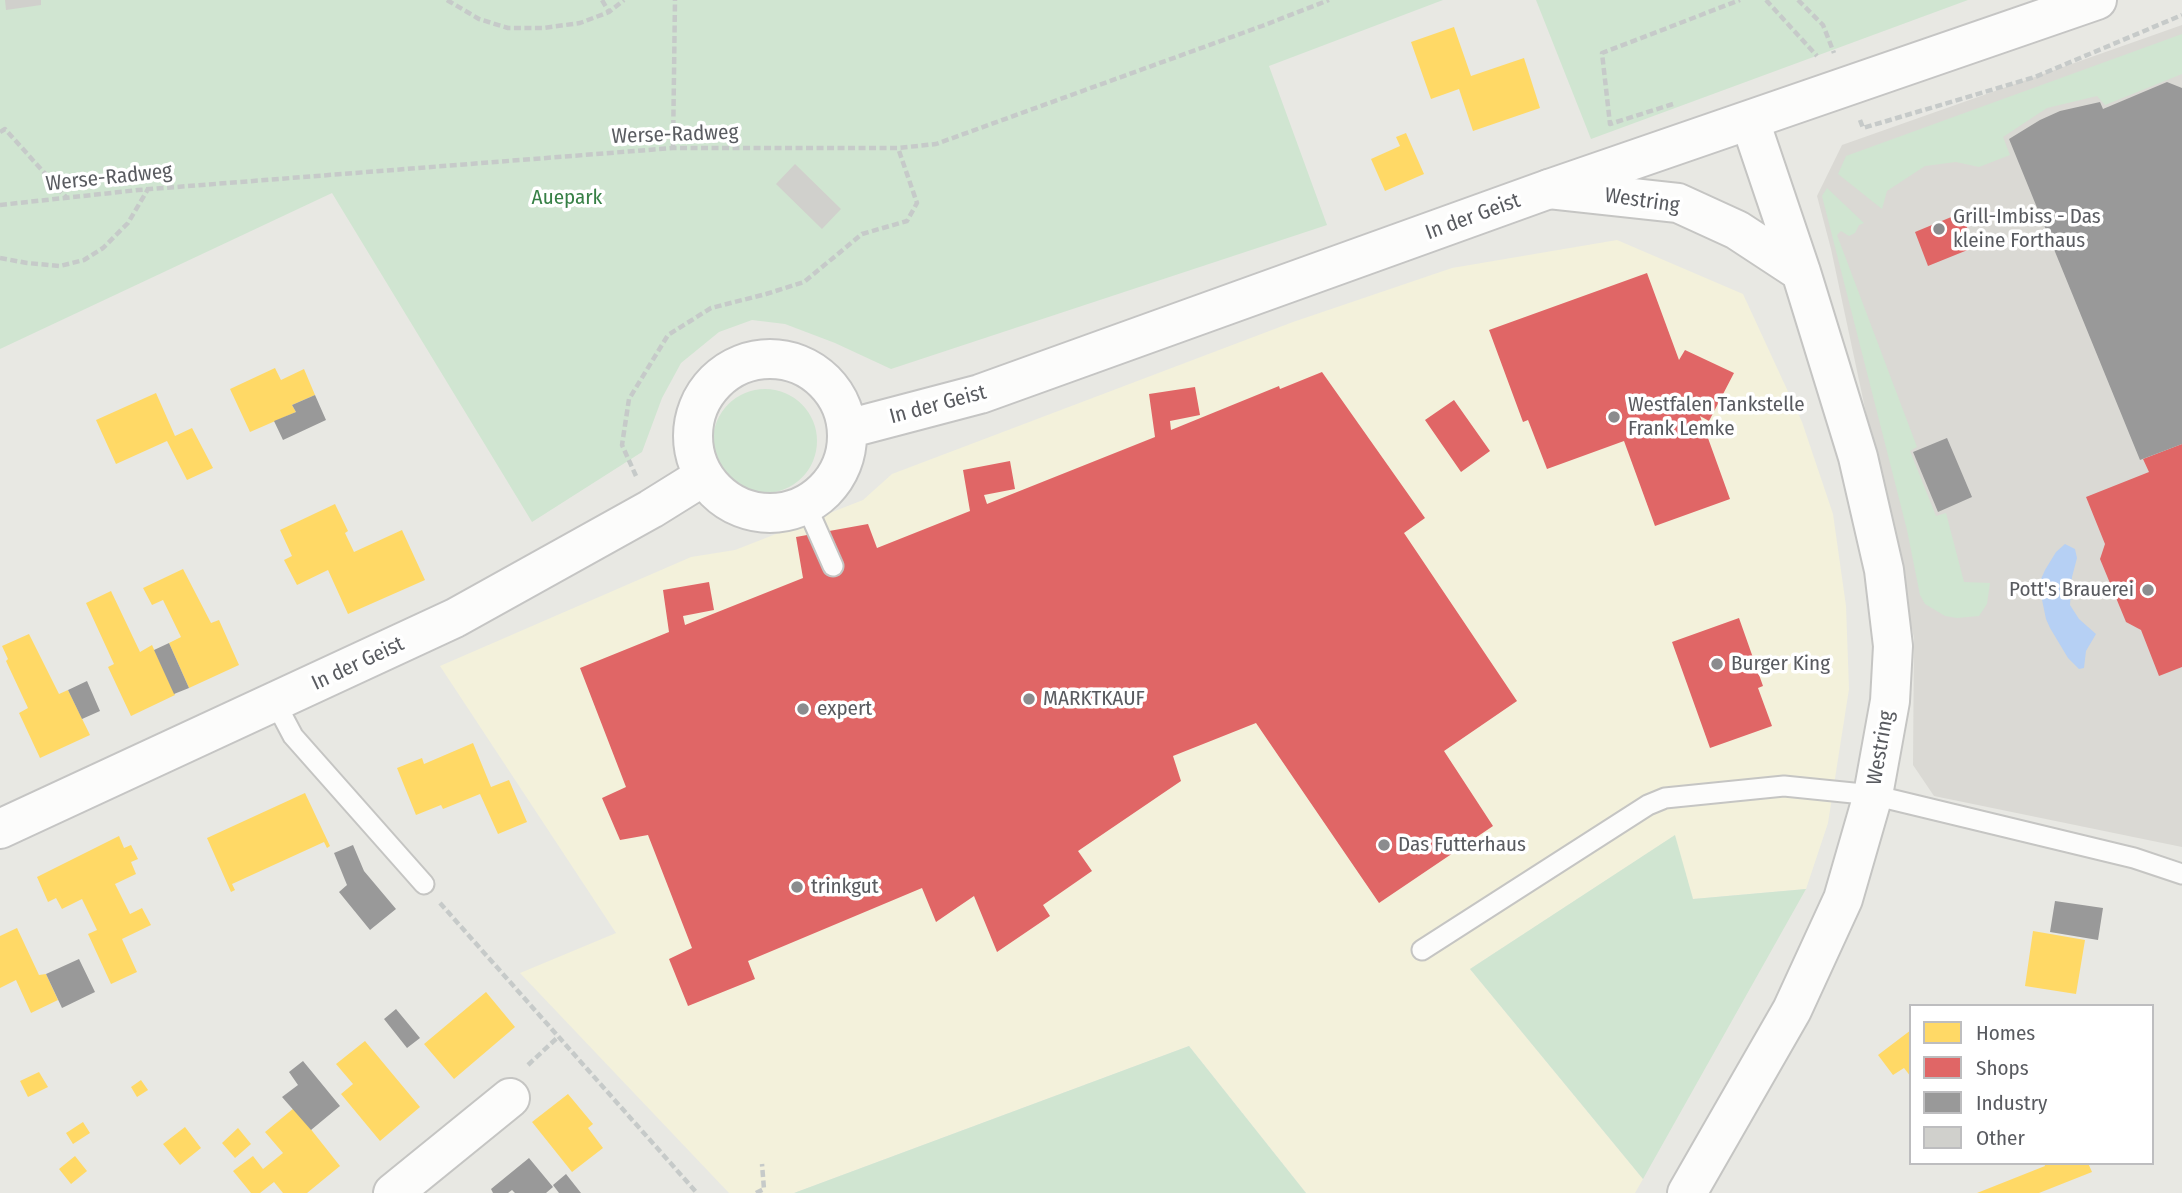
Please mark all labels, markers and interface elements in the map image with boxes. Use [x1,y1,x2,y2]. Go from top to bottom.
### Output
street label: Werse-Radweg [611,120,739,150]
street label: Werse-Radweg [45,159,173,197]
street label: Westring [1603,183,1681,219]
park label: Auepark [532,185,602,211]
street label: In der Geist [1422,188,1524,246]
place label: Grill-Imbiss - Das kleine Forthaus [1953,204,2101,254]
marker: Grill-Imbiss - Das kleine Forthaus [1931,221,1947,237]
street label: In der Geist [887,380,989,430]
place label: Westfalen Tankstelle Frank Lemke [1628,392,1805,442]
marker: Westfalen Tankstelle Frank Lemke [1606,409,1622,425]
place label: Pott's Brauerei [2009,577,2134,603]
marker: Pott's Brauerei [2140,582,2156,598]
street label: In der Geist [308,632,408,696]
place label: Burger King [1731,651,1830,677]
marker: Burger King [1709,656,1725,672]
place label: MARKTKAUF [1043,686,1145,712]
marker: MARKTKAUF [1021,691,1037,707]
place label: expert [817,696,872,722]
marker: expert [795,701,811,717]
street label: Westring [1862,709,1900,787]
place label: Das Futterhaus [1398,832,1526,858]
marker: Das Futterhaus [1376,837,1392,853]
place label: trinkgut [811,874,879,900]
marker: trinkgut [789,879,805,895]
legend [1909,1004,2154,1165]
text: Homes [1976,1020,2035,1046]
text: Shops [1976,1055,2029,1081]
text: Industry [1976,1090,2047,1116]
text: Other [1976,1125,2025,1151]

